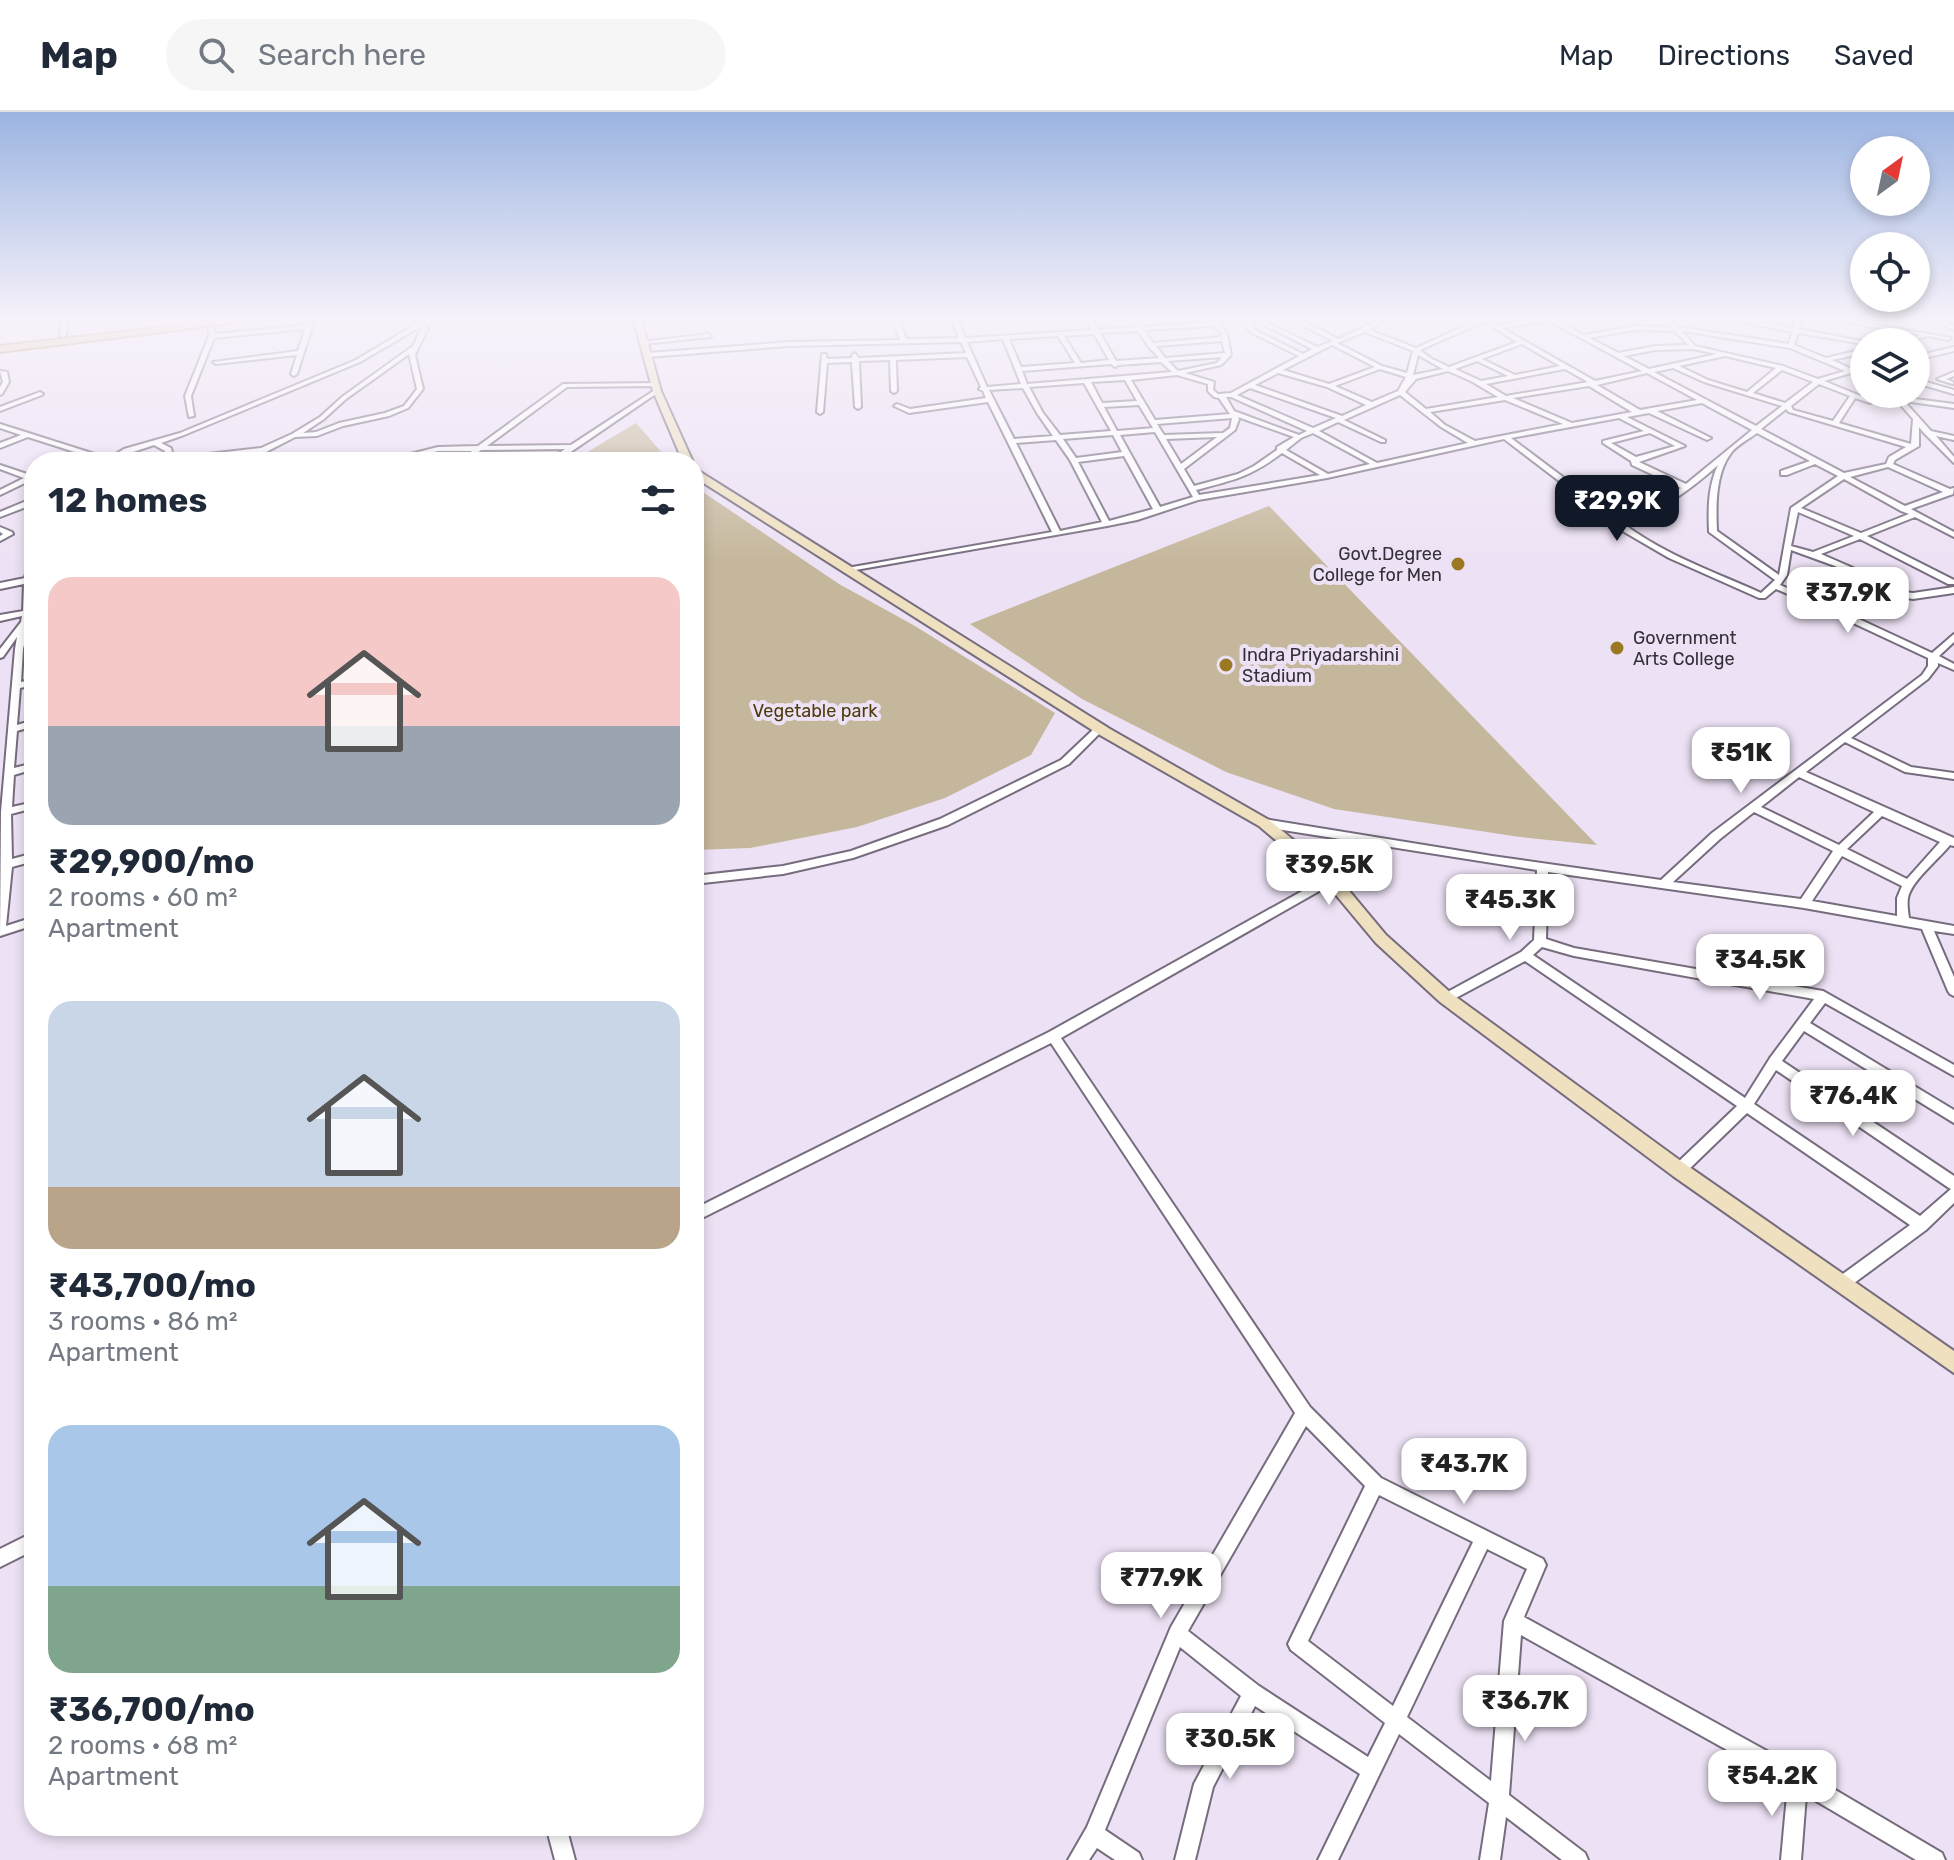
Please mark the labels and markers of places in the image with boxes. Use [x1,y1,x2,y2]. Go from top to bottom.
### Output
pin: ₹29.9K [1552,475,1682,543]
place label: Govt.Degree College for Men [1313,543,1442,586]
marker: Govt.Degree College for Men [1449,555,1467,573]
pin: ₹37.9K [1783,567,1913,635]
place label: Government Arts College [1633,627,1737,670]
marker: Government Arts College [1608,639,1626,657]
place label: Indra Priyadarshini Stadium [1242,644,1399,687]
marker: Indra Priyadarshini Stadium [1217,656,1235,674]
pin: ₹51K [1694,727,1788,795]
pin: ₹39.5K [1264,839,1394,907]
pin: ₹45.3K [1445,874,1575,942]
pin: ₹34.5K [1695,934,1825,1002]
pin: ₹76.4K [1788,1070,1918,1138]
pin: ₹43.7K [1399,1438,1529,1506]
pin: ₹77.9K [1096,1552,1226,1620]
pin: ₹36.7K [1460,1675,1590,1743]
pin: ₹30.5K [1165,1713,1295,1781]
pin: ₹54.2K [1707,1750,1837,1818]

